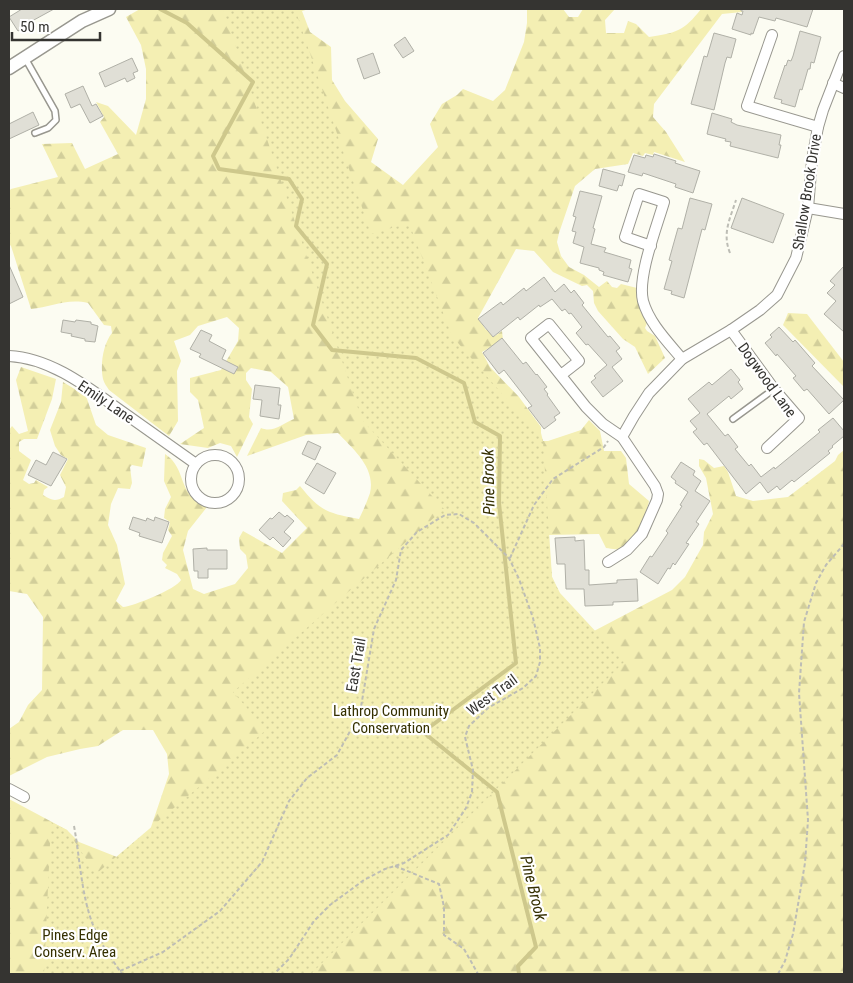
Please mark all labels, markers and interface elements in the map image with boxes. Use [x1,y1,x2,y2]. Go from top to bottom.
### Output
scale bar [12,10,100,42]
text: 50 m [20,18,50,36]
street label: Shallow Brook Drive [789,133,825,251]
street label: Dogwood Lane [734,339,800,421]
street label: Emily Lane [74,377,138,427]
water label: Pine Brook [478,448,499,515]
street label: East Trail [342,637,370,693]
street label: West Trail [463,671,521,719]
park label: Lathrop Community Conservation [333,702,449,737]
water label: Pine Brook [516,854,551,924]
park label: Pines Edge Conserv. Area [34,926,116,961]

